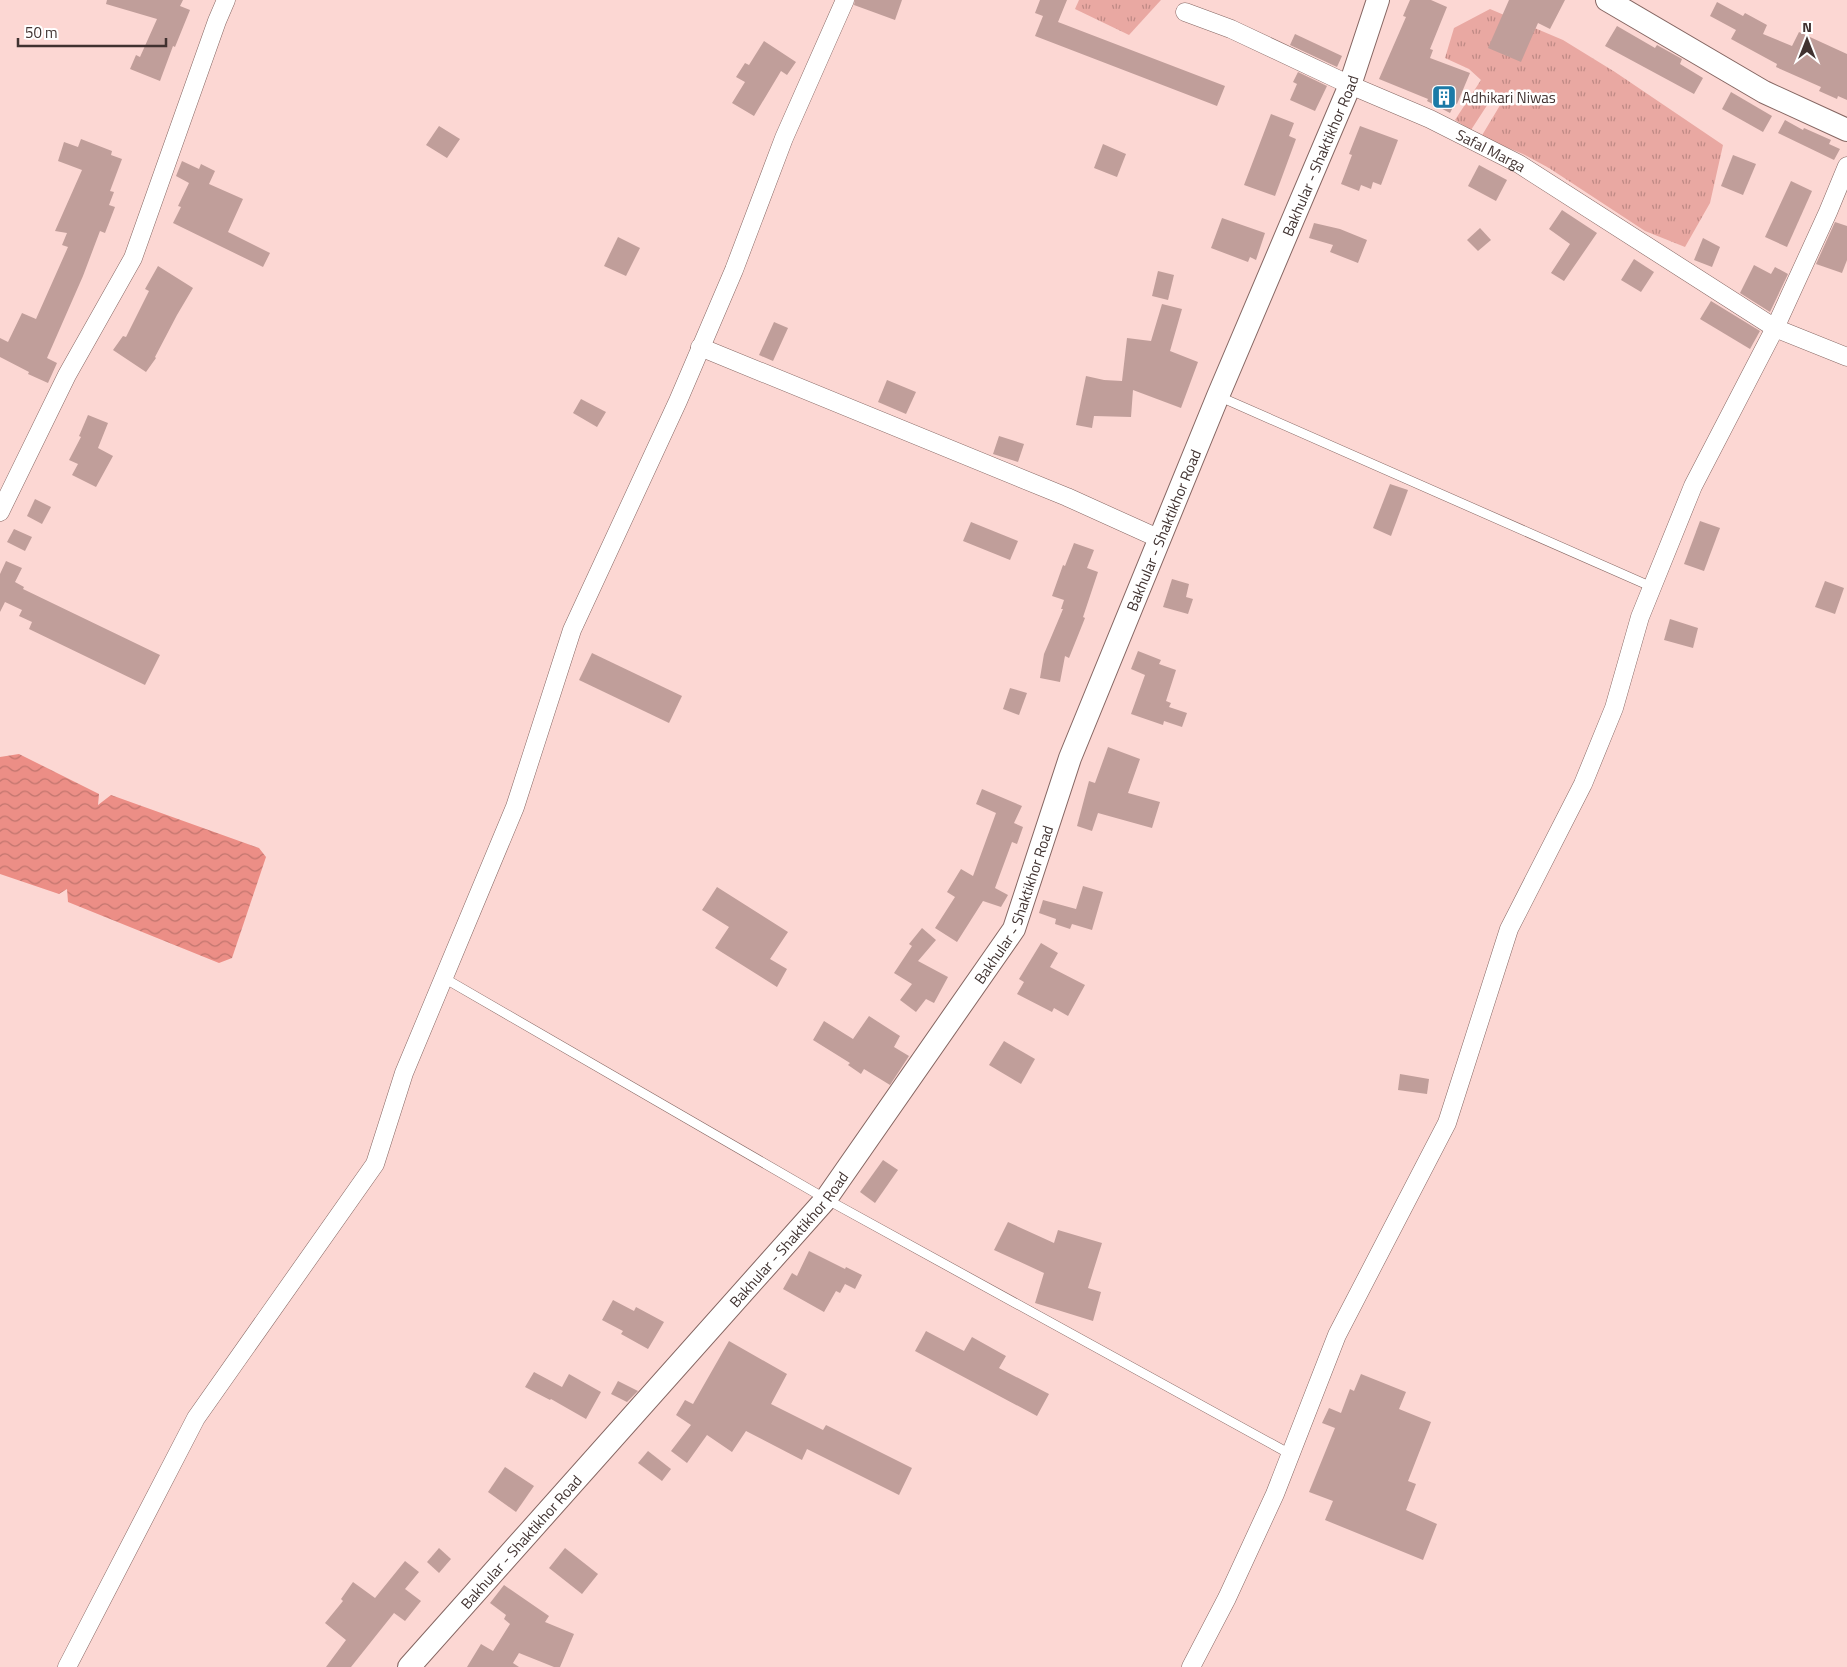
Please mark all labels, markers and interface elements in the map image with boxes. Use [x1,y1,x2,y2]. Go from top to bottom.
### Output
scale bar [18,15,165,47]
north arrow [1782,15,1832,65]
text: N [1802,16,1812,37]
text: 50 m [25,21,58,44]
street label: Bakhular - Shaktikhor Road [1276,72,1364,240]
building icon: Adhikari Niwas [1431,84,1457,110]
place label: Adhikari Niwas [1462,86,1556,109]
street label: Safal Marga [1452,123,1531,177]
street label: Bakhular - Shaktikhor Road [1120,446,1207,615]
street label: Bakhular - Shaktikhor Road [968,822,1059,988]
street label: Bakhular - Shaktikhor Road [723,1166,854,1312]
street label: Bakhular - Shaktikhor Road [455,1469,587,1614]

